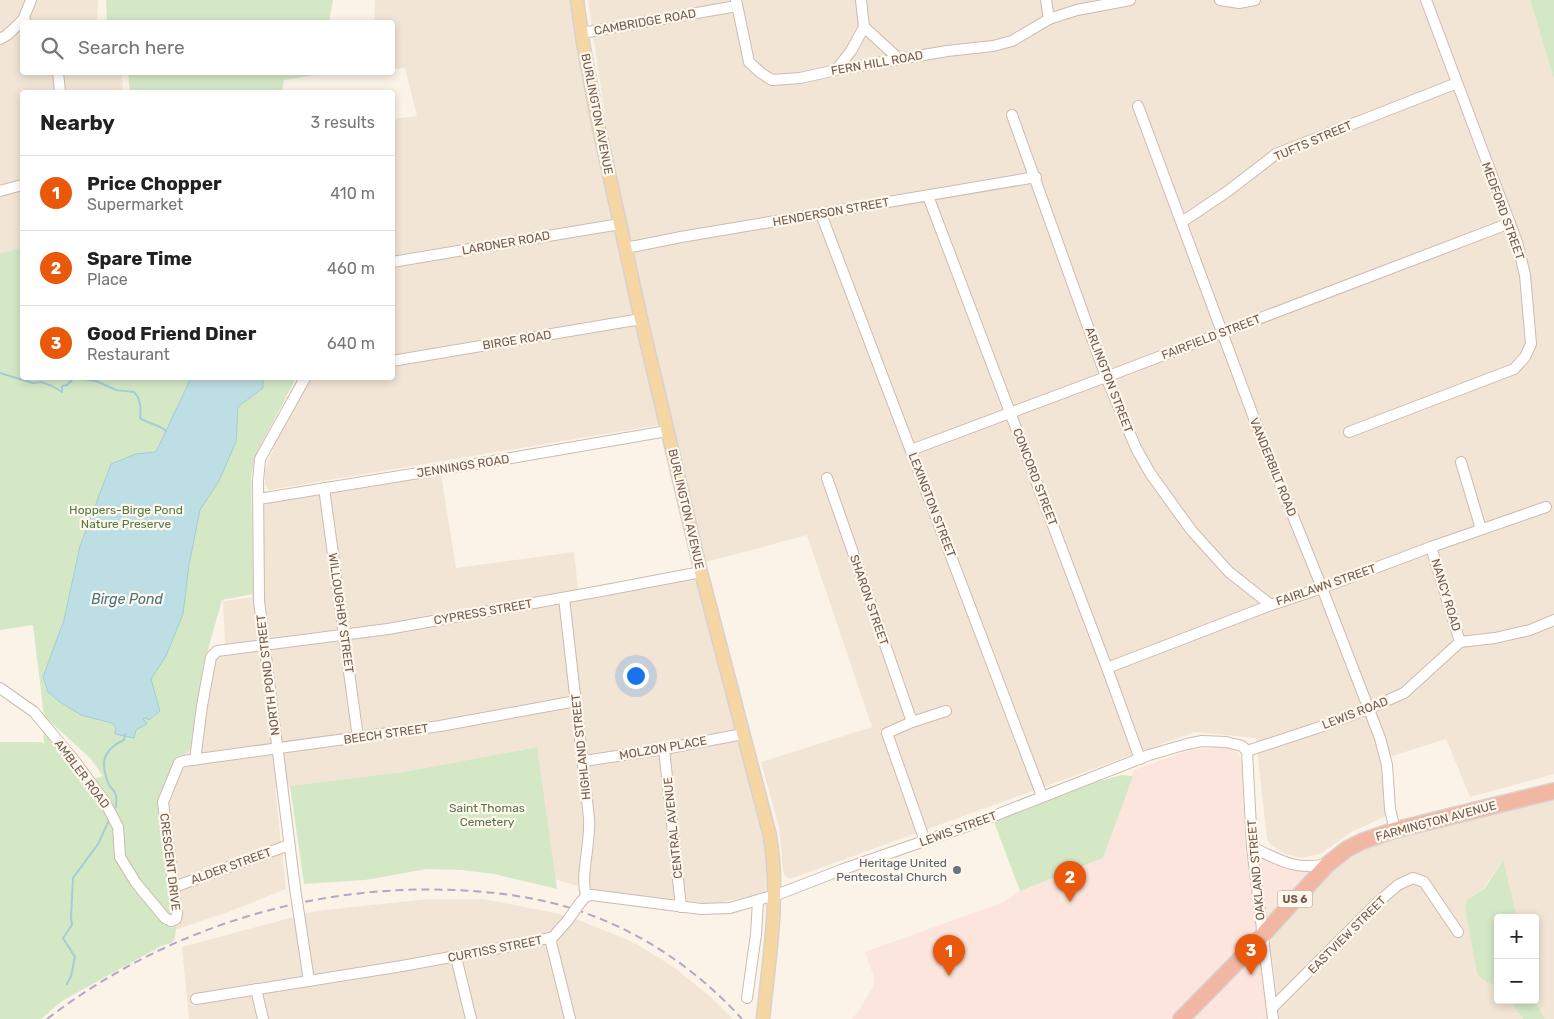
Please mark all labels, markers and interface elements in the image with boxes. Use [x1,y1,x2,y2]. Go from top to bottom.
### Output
street label: CAMBRIDGE ROAD [593,6,697,38]
search box [20,20,395,75]
icon: search [38,34,66,62]
text: Search here [78,36,185,59]
street label: FERN HILL ROAD [830,48,924,78]
street label: BURLINGTON AVENUE [578,52,616,176]
text: Nearby [40,110,115,135]
text: 3 results [310,113,375,132]
street label: TUFTS STREET [1272,118,1354,164]
street label: MEDFORD STREET [1479,160,1527,262]
text: Price Chopper [87,172,222,195]
text: 1 [52,184,60,203]
text: 410 m [330,184,375,203]
text: Supermarket [87,195,183,214]
street label: HENDERSON STREET [772,195,890,229]
street label: LARDNER ROAD [461,228,551,258]
text: Spare Time [87,247,192,270]
text: 2 [51,259,61,278]
text: 460 m [327,259,375,278]
text: Place [87,270,128,289]
street label: FAIRFIELD STREET [1160,312,1263,362]
text: Good Friend Diner [87,322,256,345]
street label: ARLINGTON STREET [1082,325,1136,435]
street label: BIRGE ROAD [482,328,552,352]
text: 3 [51,334,61,353]
text: 640 m [327,334,375,353]
text: Restaurant [87,345,170,364]
street label: VANDERBILT ROAD [1247,416,1299,518]
street label: CONCORD STREET [1010,426,1060,528]
street label: BURLINGTON AVENUE [665,447,707,571]
street label: LEXINGTON STREET [906,451,958,559]
street label: JENNINGS ROAD [416,452,510,480]
park label: Hoppers-Birge Pond Nature Preserve [69,503,183,531]
street label: WILLOUGHBY STREET [326,552,356,674]
street label: SHARON STREET [847,553,891,647]
street label: NANCY ROAD [1428,557,1464,633]
street label: FAIRLAWN STREET [1274,561,1378,609]
water label: Birge Pond [91,591,163,608]
street label: CYPRESS STREET [433,596,533,628]
street label: NORTH POND STREET [254,614,282,736]
your location [623,663,649,689]
street label: HIGHLAND STREET [568,693,594,801]
street label: LEWIS ROAD [1320,694,1390,732]
street label: BEECH STREET [343,721,429,747]
street label: MOLZON PLACE [618,733,708,763]
street label: AMBLER ROAD [52,737,112,811]
street label: CENTRAL AVENUE [661,776,685,880]
street label: FARMINGTON AVENUE [1374,798,1498,844]
park label: Saint Thomas Cemetery [449,801,525,829]
street label: LEWIS STREET [918,809,998,849]
street label: CRESCENT DRIVE [157,812,183,912]
street label: OAKLAND STREET [1245,819,1267,921]
street label: ALDER STREET [189,845,273,887]
place label: Heritage United Pentecostal Church [836,856,947,884]
pin: 2 [1054,861,1086,902]
marker: Heritage United Pentecostal Church [951,864,963,876]
road number: US 6 [1278,891,1312,908]
street label: EASTVIEW STREET [1305,893,1389,977]
map controls [1494,914,1539,1004]
button: + [1494,914,1539,959]
street label: CURTISS STREET [447,933,543,965]
pin: 3 [1235,934,1267,975]
pin: 1 [933,935,965,976]
button: − [1494,959,1539,1004]

